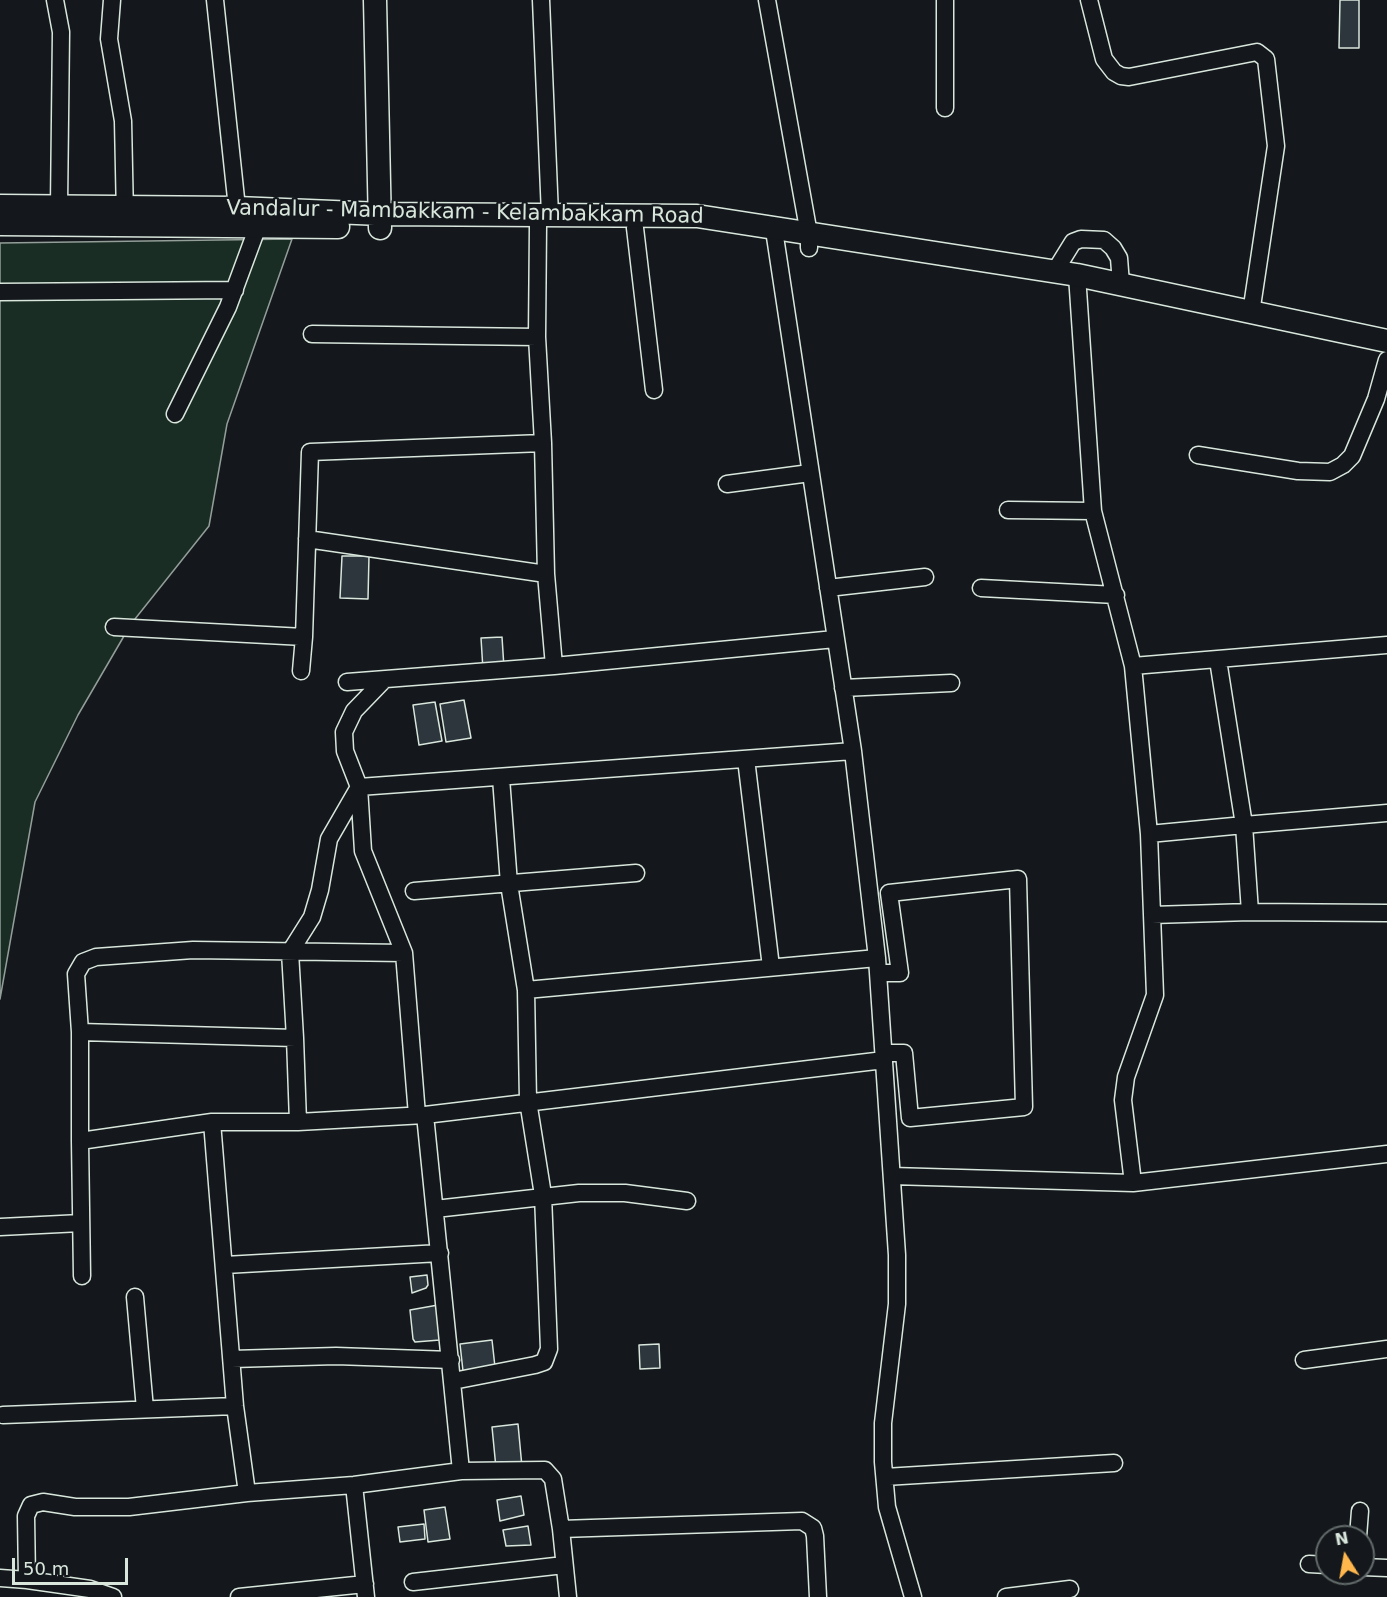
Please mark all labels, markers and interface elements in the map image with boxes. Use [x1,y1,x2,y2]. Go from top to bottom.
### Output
street label: Vandalur - Mambakkam - Kelambakkam Road [226,196,704,230]
north arrow [1315,1525,1375,1585]
text: N [1333,1528,1350,1549]
scale bar [15,1546,130,1584]
text: 50 m [23,1558,69,1579]

